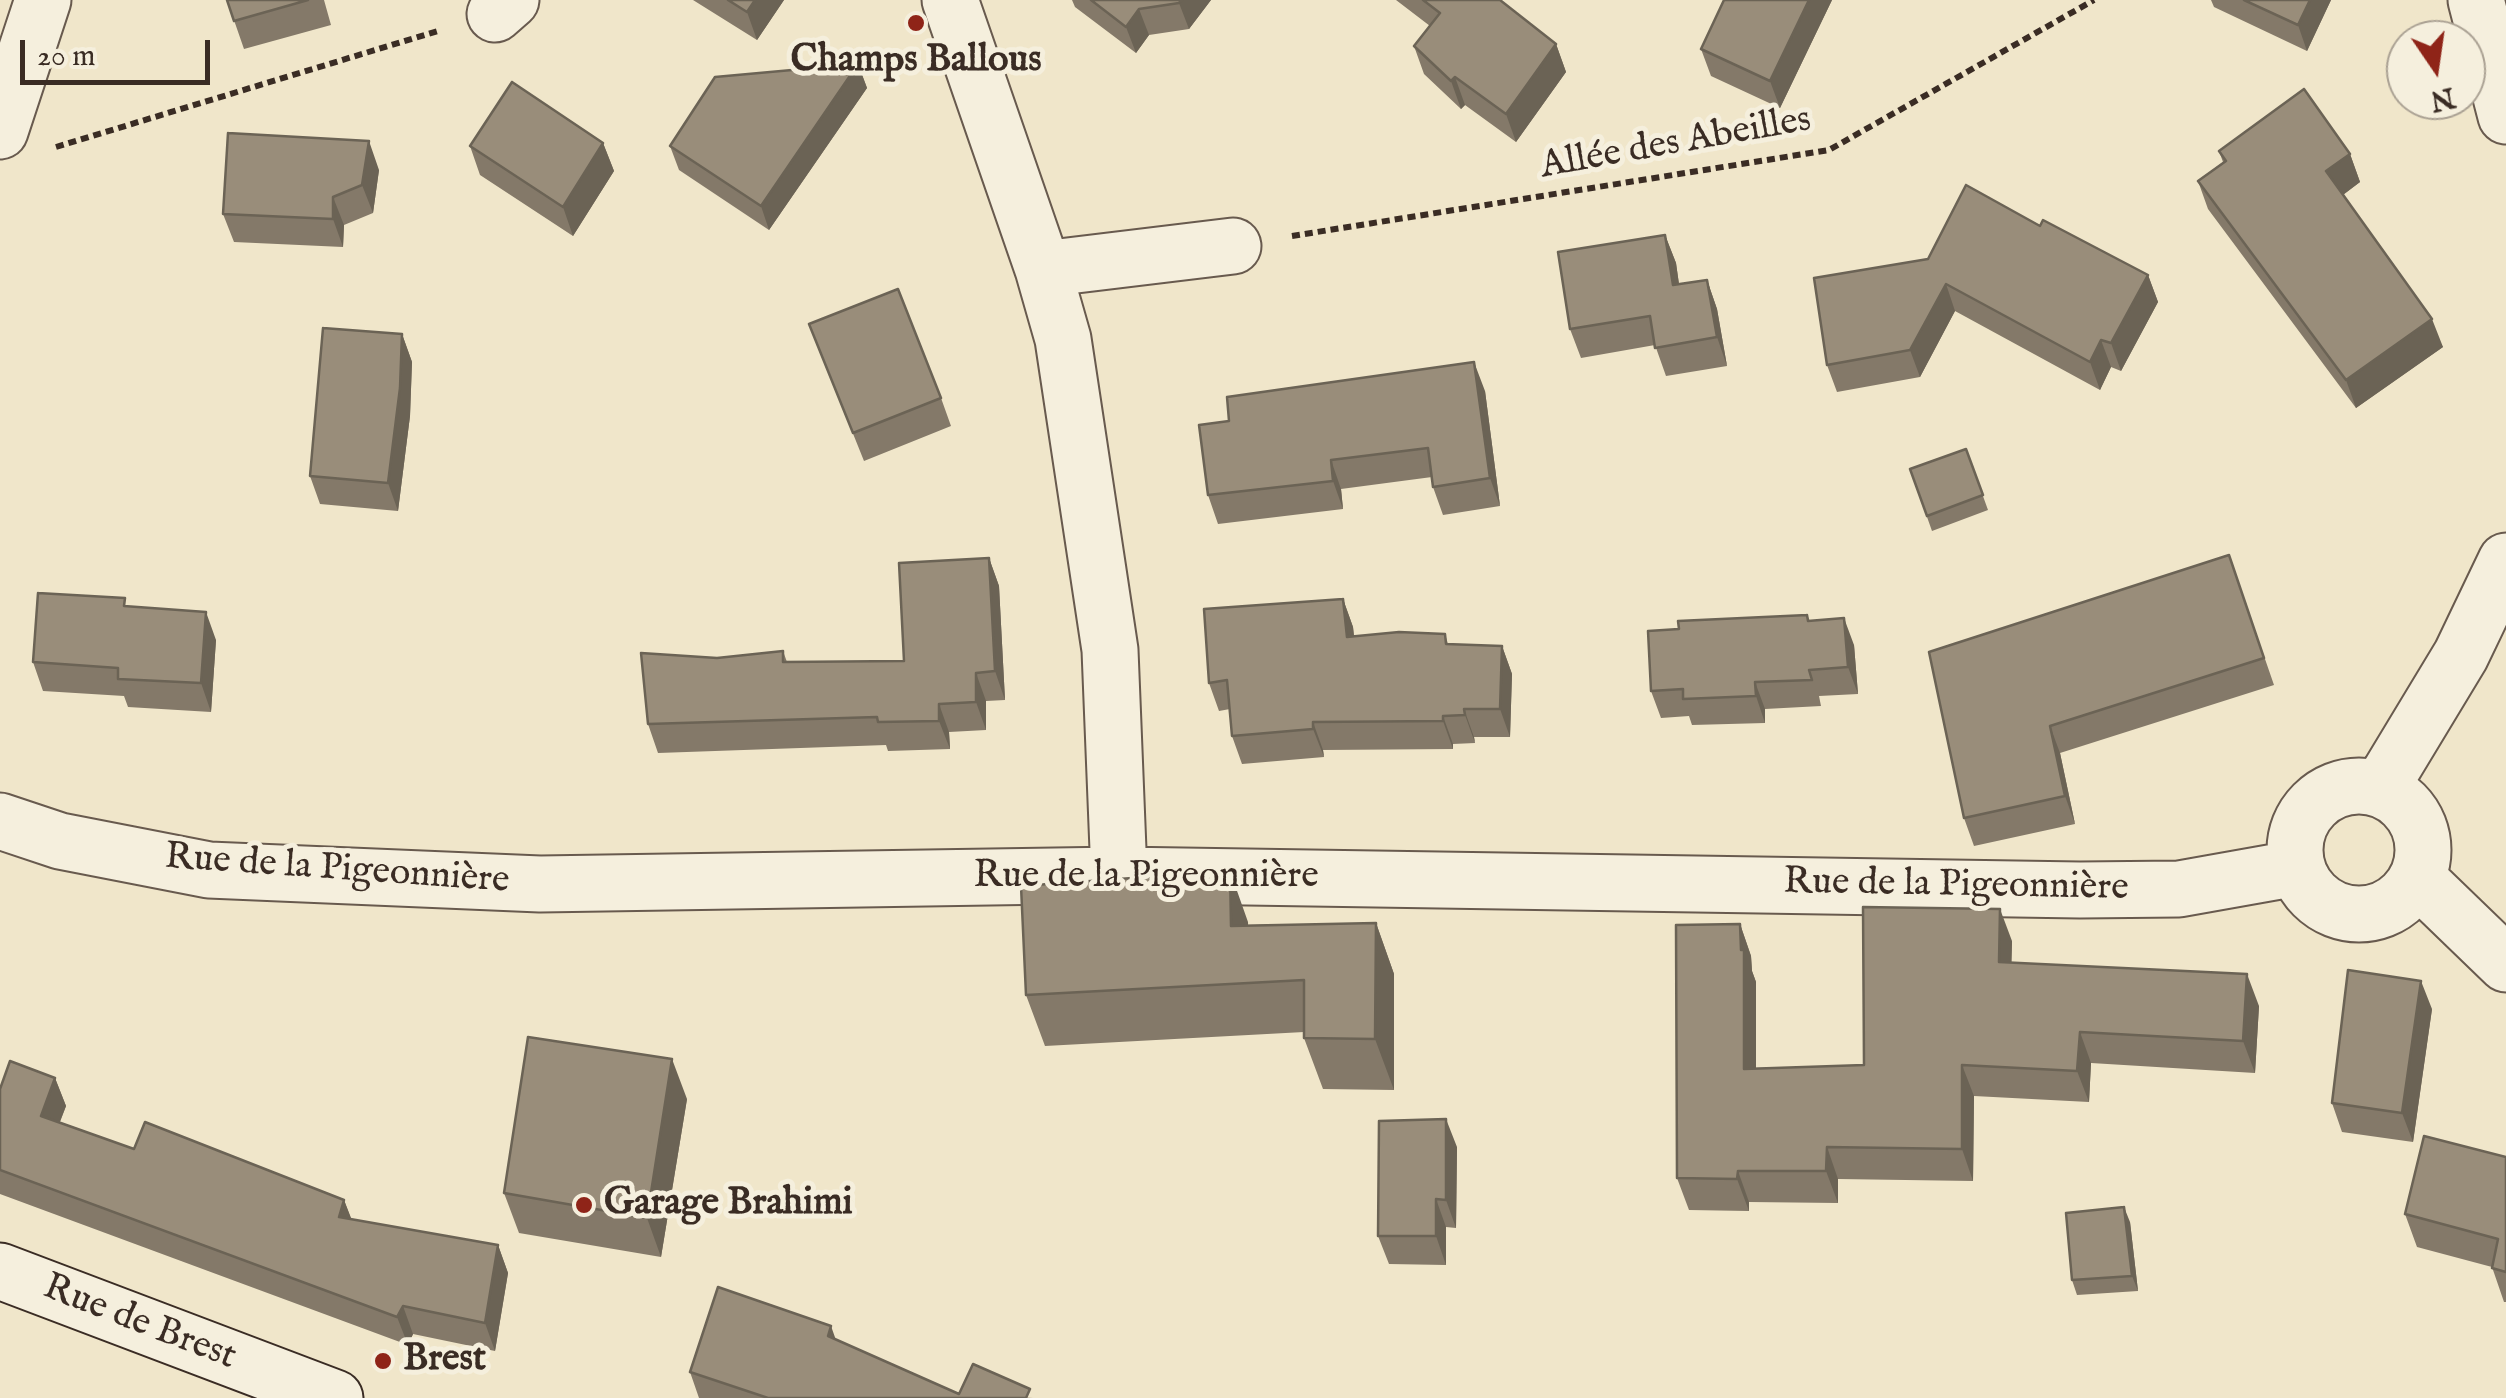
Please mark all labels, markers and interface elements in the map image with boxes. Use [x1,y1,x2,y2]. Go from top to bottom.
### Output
marker: Champs Ballous [905,12,927,34]
scale bar [25,20,215,82]
north arrow [2386,20,2486,120]
text: 20 m [37,38,96,76]
place label: Champs Ballous [791,39,1041,85]
text: N [2427,78,2458,118]
street label: Allée des Abeilles [1537,99,1815,191]
street label: Rue de la Pigeonnière [163,836,511,906]
street label: Rue de la Pigeonnière [973,855,1319,901]
street label: Rue de la Pigeonnière [1783,861,2129,913]
place label: Garage Brahimi [604,1182,853,1228]
marker: Garage Brahimi [573,1194,595,1216]
street label: Rue de Brest [36,1266,242,1382]
place label: Brest [403,1338,486,1384]
marker: Brest [372,1350,394,1372]

